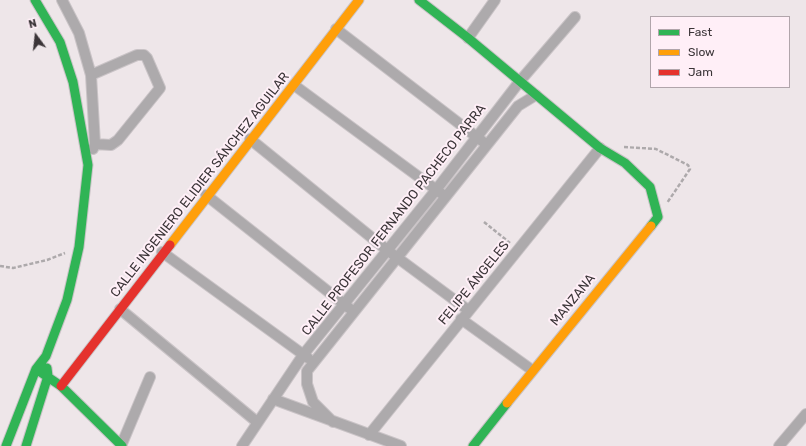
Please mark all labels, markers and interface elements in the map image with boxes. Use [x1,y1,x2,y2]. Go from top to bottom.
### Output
north arrow [16,16,56,56]
legend [650,16,790,88]
text: N [27,17,38,31]
text: Fast [688,25,712,39]
text: Slow [688,45,715,59]
text: Jam [688,65,713,79]
street label: CALLE INGENIERO ELIDIER SÁNCHEZ AGUILAR [107,69,293,301]
street label: CALLE PROFESOR FERNANDO PACHECO PARRA [299,101,489,339]
street label: FELIPE ÁNGELES [435,238,513,328]
street label: MANZANA [547,271,599,329]

